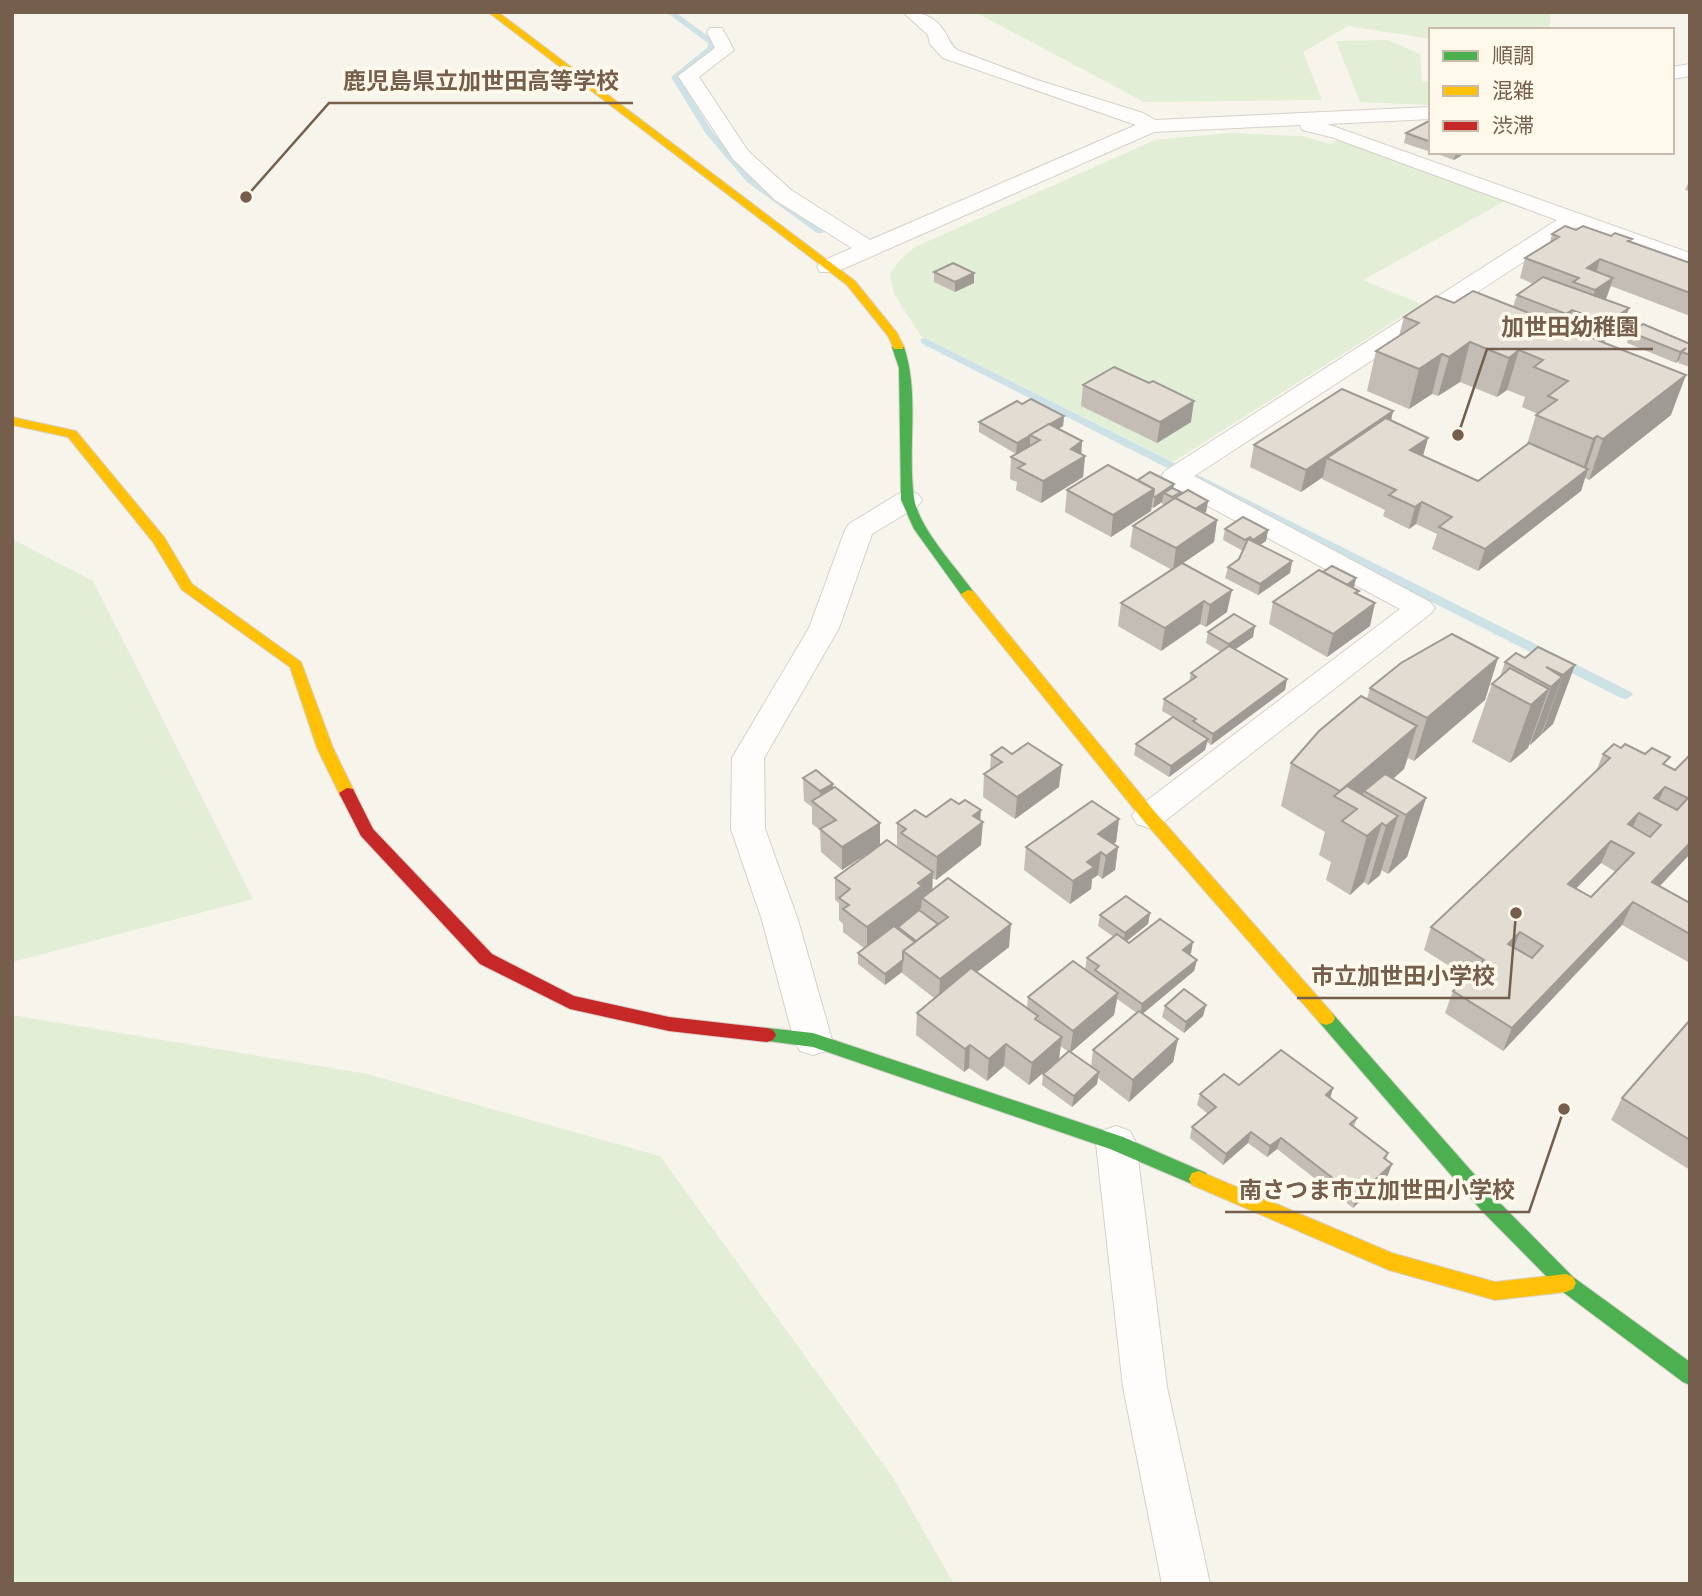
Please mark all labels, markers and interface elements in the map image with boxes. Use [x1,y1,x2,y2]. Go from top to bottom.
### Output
legend [1429,28,1674,154]
text: 順調 [1492,43,1534,68]
callout: 鹿児島県立加世田高等学校 [329,59,633,103]
text: 鹿児島県立加世田高等学校 [343,67,619,95]
text: 混雑 [1492,78,1534,103]
text: 渋滞 [1492,113,1534,138]
callout: 加世田幼稚園 [1487,305,1653,349]
text: 加世田幼稚園 [1501,313,1639,341]
callout: 市立加世田小学校 [1297,954,1509,998]
text: 市立加世田小学校 [1311,962,1495,990]
callout: 南さつま市立加世田小学校 [1225,1168,1529,1212]
text: 南さつま市立加世田小学校 [1239,1176,1515,1204]

